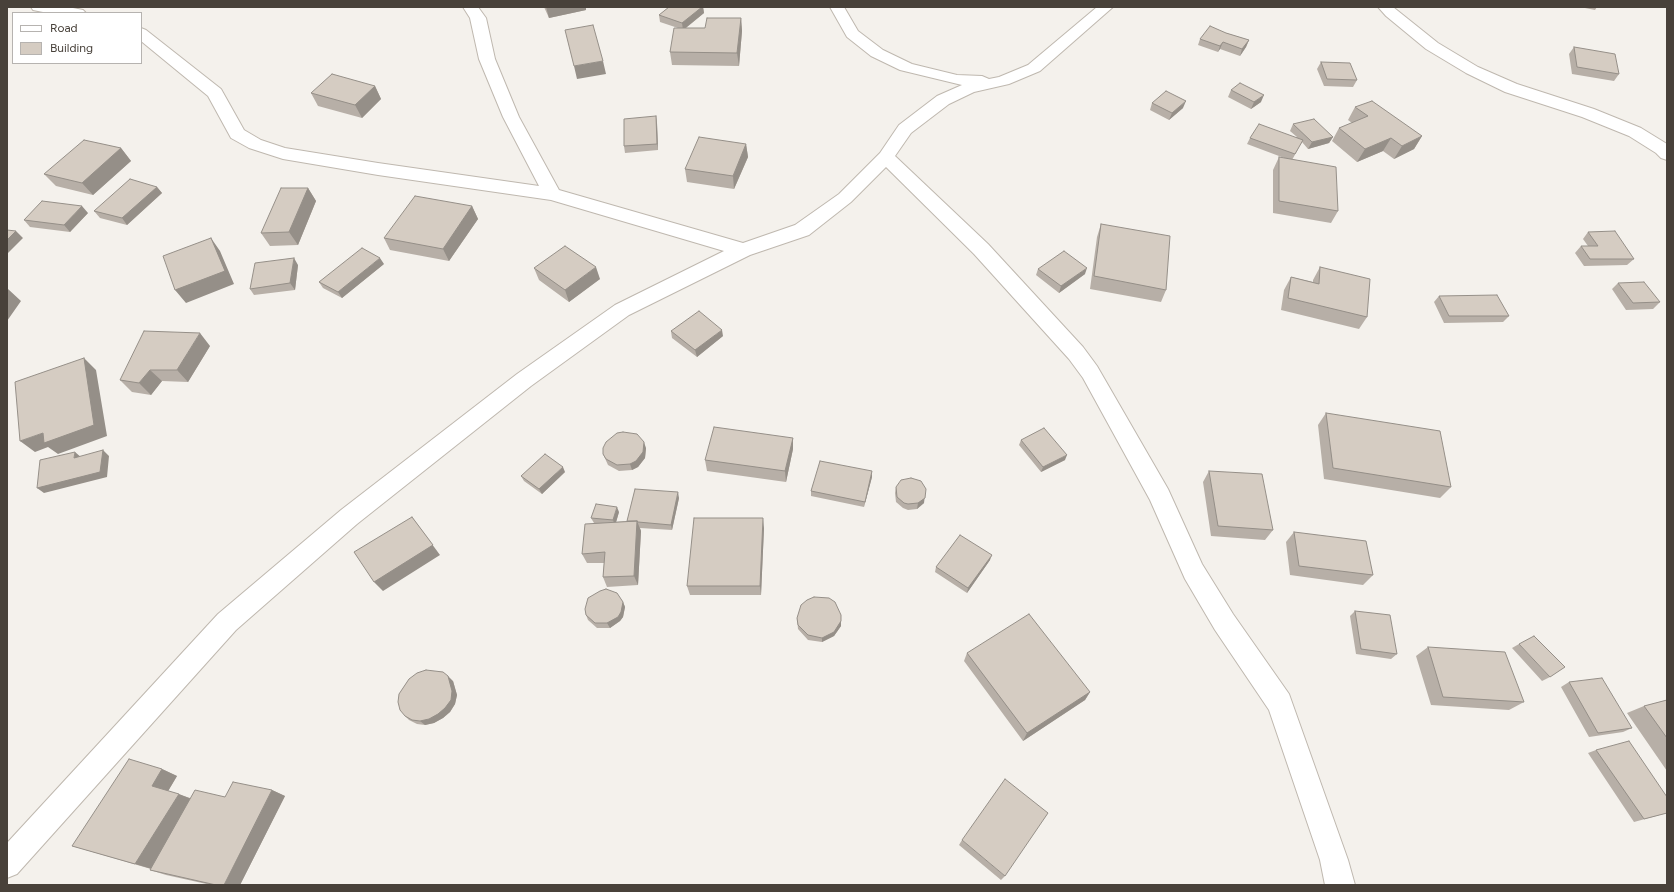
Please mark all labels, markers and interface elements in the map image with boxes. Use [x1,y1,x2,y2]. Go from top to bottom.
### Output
legend [12,12,142,64]
text: Road [50,21,78,35]
text: Building [50,41,93,55]

